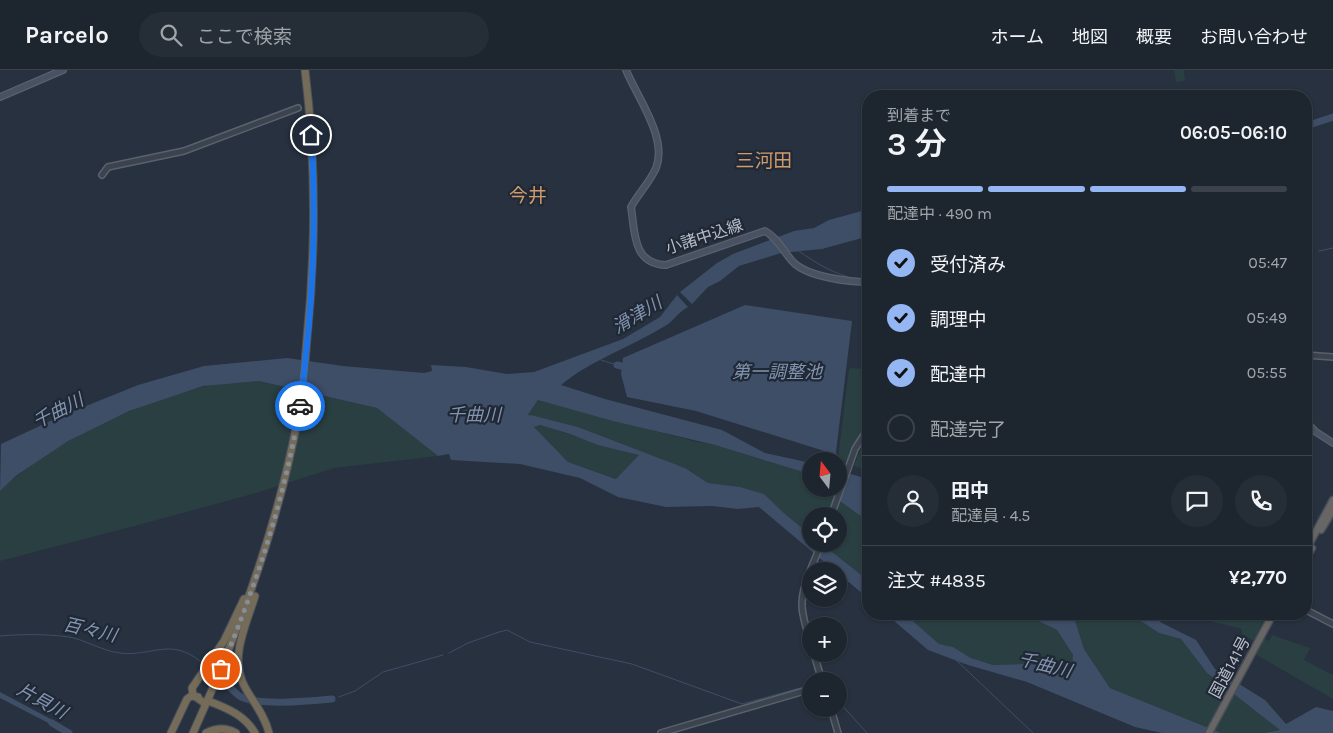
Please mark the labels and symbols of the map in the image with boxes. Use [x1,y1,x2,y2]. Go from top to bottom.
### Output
pin [290,114,332,156]
district label: 三河田 [735,150,793,172]
district label: 今井 [509,185,547,207]
street label: 小諸中込線 [663,215,745,258]
water label: 滑津川 [608,291,668,338]
water label: 第一調整池 [732,361,824,383]
courier [275,381,325,431]
water label: 千曲川 [29,388,89,433]
water label: 千曲川 [447,404,503,426]
north arrow [802,452,848,498]
water label: 百々川 [61,613,121,647]
street label: 国道141号 [1205,633,1254,702]
pin [200,648,242,690]
water label: 千曲川 [1016,648,1076,683]
water label: 片貝川 [13,678,73,725]

